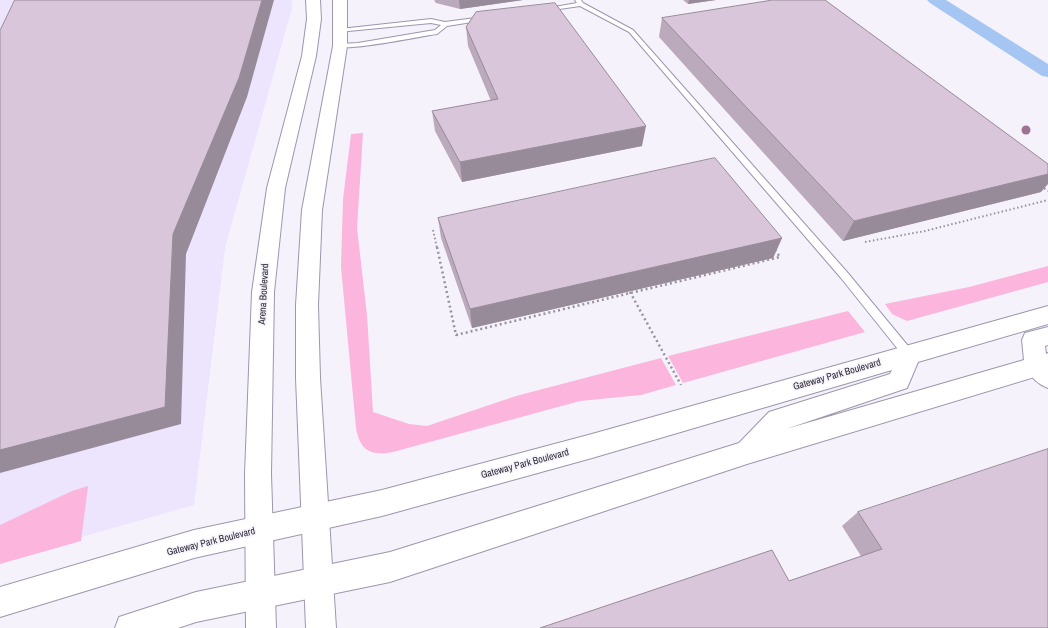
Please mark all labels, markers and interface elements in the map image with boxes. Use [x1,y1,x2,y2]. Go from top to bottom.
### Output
street label: Arena Boulevard [256,263,272,325]
street label: Gateway Park Boulevard [792,357,882,393]
street label: Gateway Park Boulevard [480,446,570,482]
street label: Gateway Park Boulevard [166,525,256,559]

